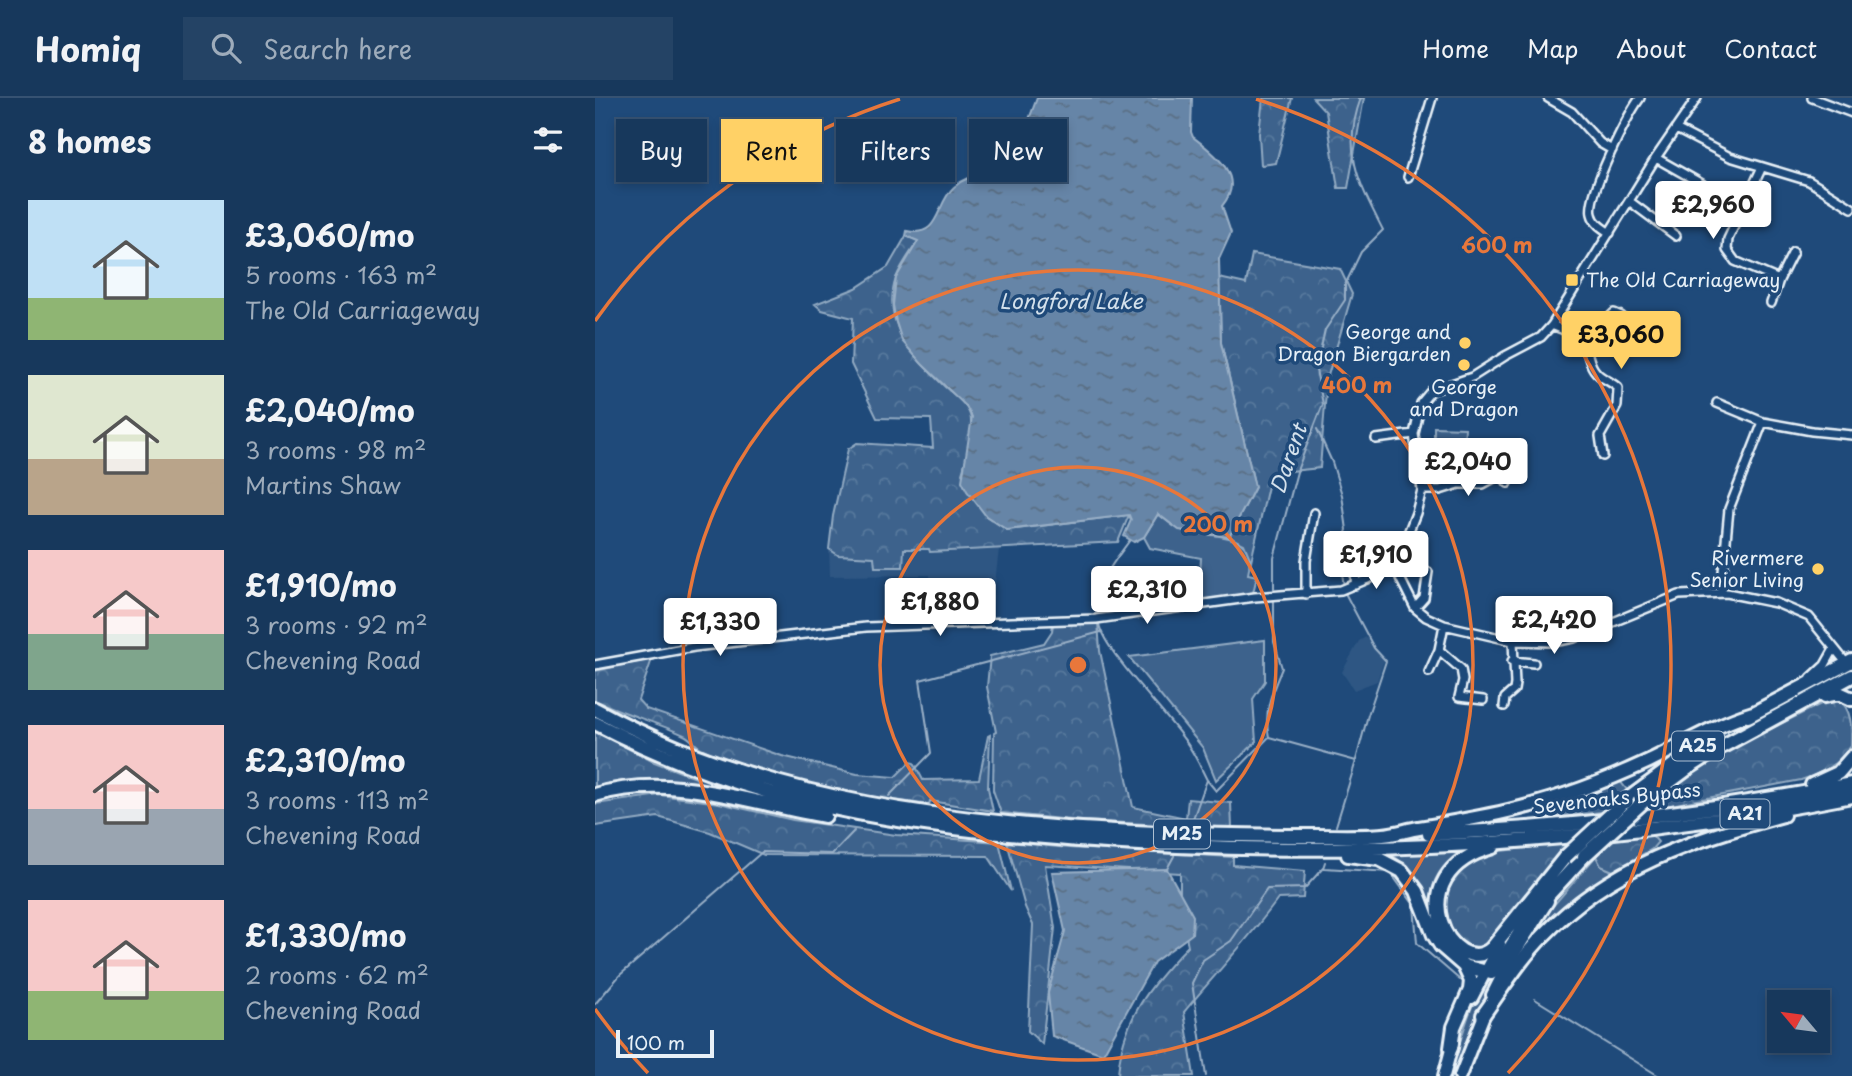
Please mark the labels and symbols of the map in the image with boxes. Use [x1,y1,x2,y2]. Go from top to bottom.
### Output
pin: £2,960 [1656,181,1770,241]
text: 600 m [1461,228,1533,260]
place label: The Old Carriageway [1586,265,1780,293]
marker: The Old Carriageway [1564,272,1580,288]
water label: Longford Lake [999,284,1145,316]
pin: £3,060 [1564,312,1678,371]
place label: George and Dragon Biergarden [1277,317,1451,367]
marker: George and Dragon Biergarden [1457,335,1473,351]
marker: George and Dragon [1456,357,1472,373]
text: 400 m [1322,368,1392,400]
place label: George and Dragon [1409,372,1519,422]
water label: Darent [1260,417,1315,497]
pin: £2,040 [1411,438,1525,498]
text: 200 m [1183,507,1253,539]
pin: £1,910 [1319,532,1433,591]
place label: Rivermere Senior Living [1689,543,1804,593]
marker: Rivermere Senior Living [1810,561,1826,577]
pin: £2,310 [1090,566,1204,626]
pin: £1,880 [883,578,997,638]
pin: £2,420 [1497,596,1611,656]
pin: £1,330 [663,598,777,658]
centre of rings [1066,653,1090,677]
road number: A25 [1672,732,1724,760]
street label: Sevenoaks Bypass [1532,774,1702,820]
road number: A21 [1721,800,1769,828]
road number: M25 [1154,820,1210,848]
north arrow [1767,990,1831,1054]
scale bar [616,1027,714,1059]

